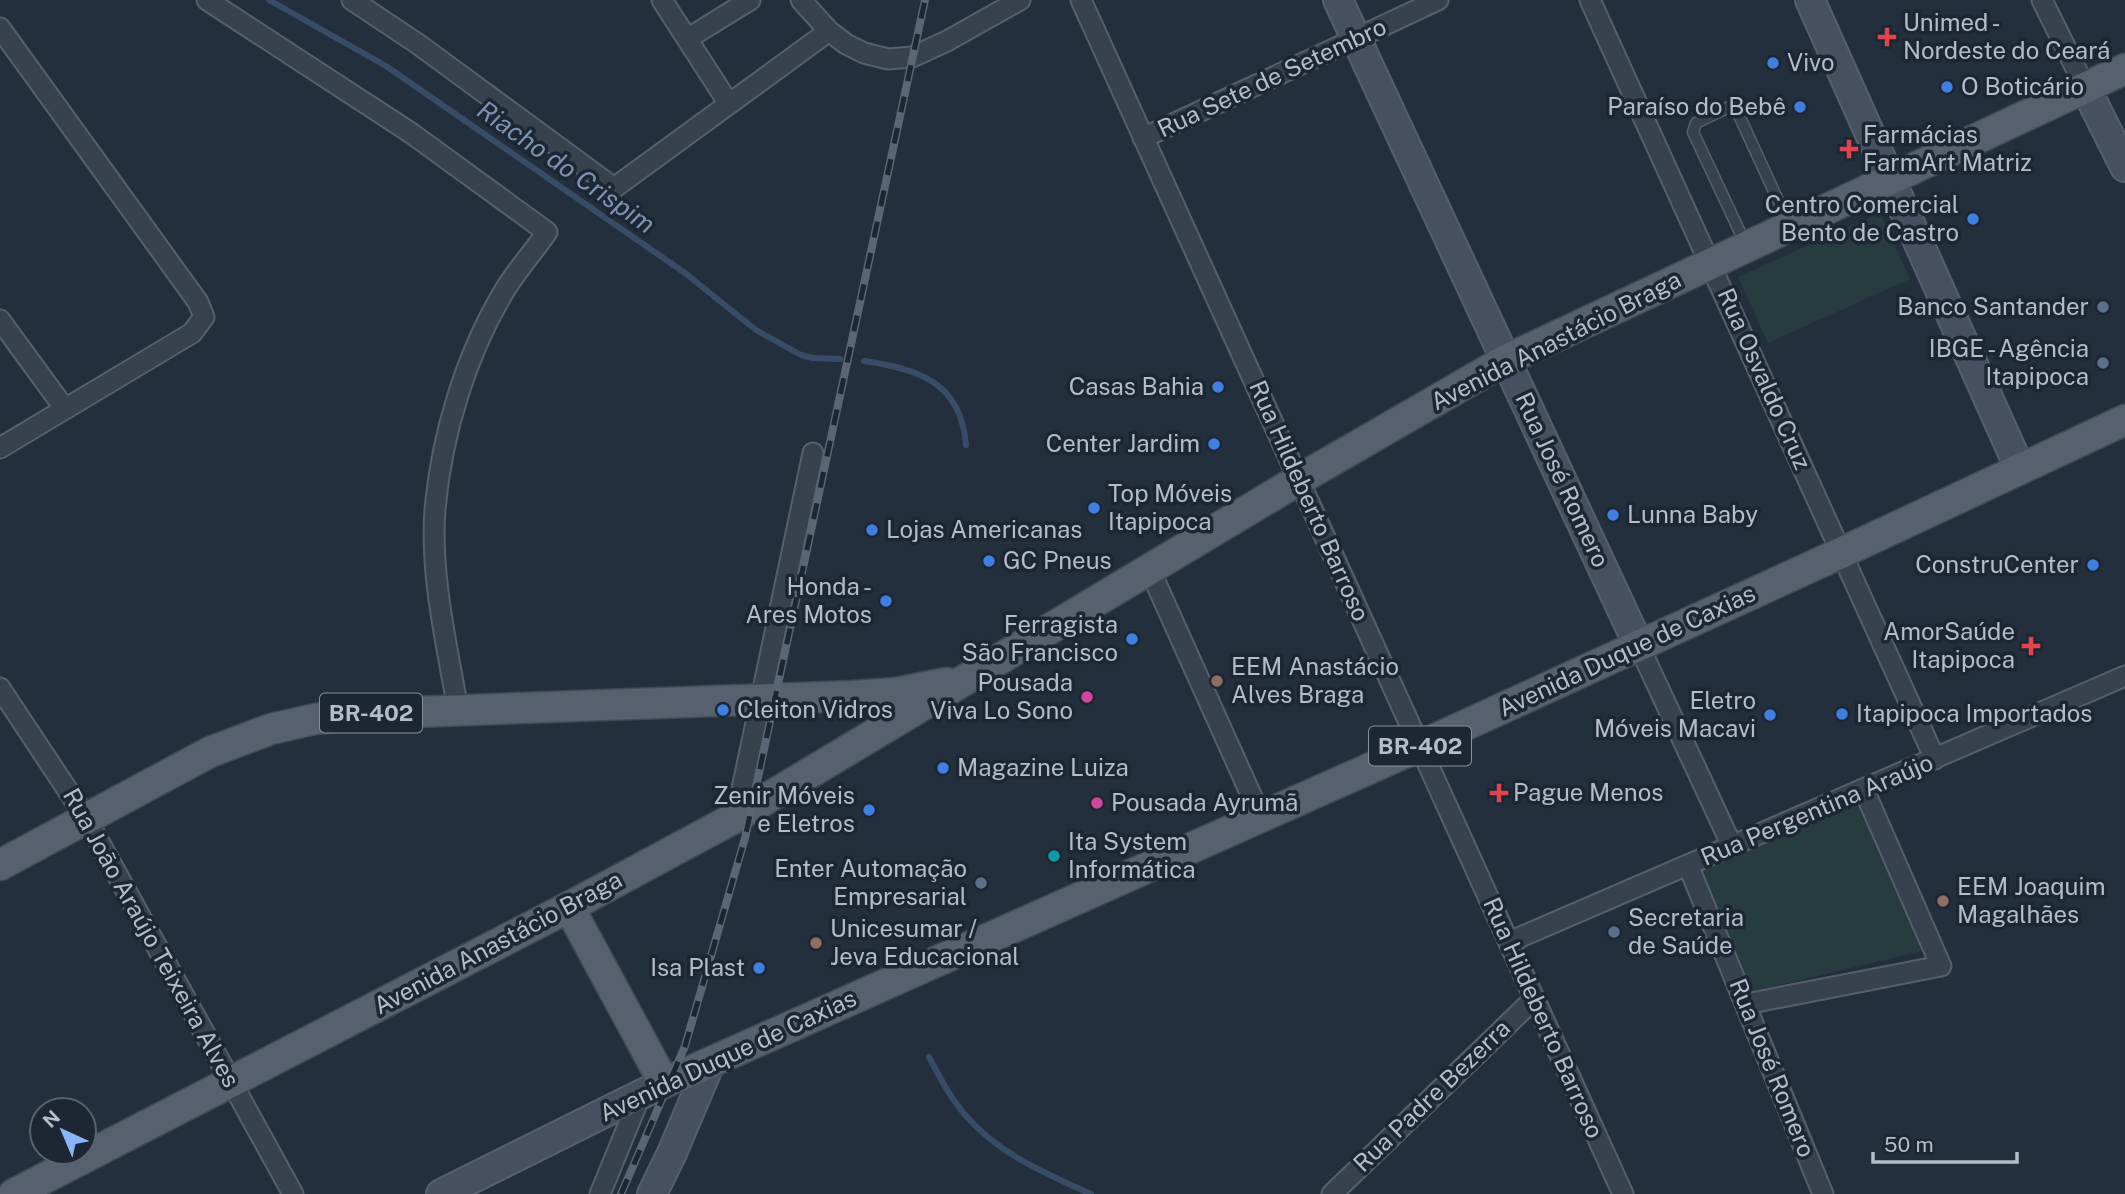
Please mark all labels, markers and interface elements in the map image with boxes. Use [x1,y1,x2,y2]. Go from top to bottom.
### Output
place label: Unimed - Nordeste do Ceará [1903,8,2110,64]
street label: Rua Sete de Setembro [1153,12,1390,142]
marker: Unimed - Nordeste do Ceará [1877,27,1897,47]
place label: Vivo [1787,48,1835,76]
marker: Vivo [1765,55,1781,71]
place label: O Boticário [1961,72,2084,100]
marker: O Boticário [1939,79,1955,95]
place label: Paraíso do Bebê [1607,92,1786,120]
water label: Riacho do Crispim [472,94,661,239]
marker: Paraíso do Bebê [1792,99,1808,115]
place label: Farmácias FarmArt Matriz [1863,120,2032,176]
marker: Farmácias FarmArt Matriz [1841,141,1857,157]
place label: Centro Comercial Bento de Castro [1765,190,1959,246]
marker: Centro Comercial Bento de Castro [1965,211,1981,227]
street label: Avenida Anastácio Braga [1426,265,1685,415]
street label: Rua Osvaldo Cruz [1712,284,1817,474]
place label: Banco Santander [1897,292,2089,320]
marker: Banco Santander [2095,299,2111,315]
place label: IBGE - Agência Itapipoca [1929,334,2089,390]
marker: IBGE - Agência Itapipoca [2095,355,2111,371]
place label: Casas Bahia [1069,372,1204,400]
street label: Rua Hildeberto Barroso [1244,376,1376,625]
marker: Casas Bahia [1210,379,1226,395]
street label: Rua José Romero [1510,388,1616,572]
place label: Center Jardim [1046,429,1200,457]
marker: Center Jardim [1206,436,1222,452]
place label: Top Móveis Itapipoca [1108,479,1232,535]
marker: Top Móveis Itapipoca [1086,500,1102,516]
place label: Lunna Baby [1627,500,1758,528]
marker: Lunna Baby [1605,507,1621,523]
place label: Lojas Americanas [886,515,1082,543]
marker: Lojas Americanas [864,522,880,538]
place label: GC Pneus [1003,546,1112,574]
place label: ConstruCenter [1915,550,2079,578]
marker: GC Pneus [981,553,997,569]
marker: ConstruCenter [2085,557,2101,573]
place label: Honda - Ares Motos [746,572,872,628]
street label: Avenida Duque de Caxias [1494,578,1759,722]
marker: Honda - Ares Motos [878,593,894,609]
place label: Ferragista São Francisco [962,610,1118,666]
place label: AmorSaúde Itapipoca [1883,617,2015,673]
marker: Ferragista São Francisco [1124,631,1140,647]
marker: AmorSaúde Itapipoca [2021,636,2041,656]
place label: EEM Anastácio Alves Braga [1231,652,1399,708]
place label: Pousada Viva Lo Sono [930,668,1073,724]
marker: EEM Anastácio Alves Braga [1209,673,1225,689]
place label: Eletro Móveis Macavi [1594,686,1756,742]
marker: Pousada Viva Lo Sono [1079,689,1095,705]
road number: BR-402 [320,694,422,733]
place label: Cleiton Vidros [737,695,893,723]
place label: Itapipoca Importados [1856,699,2092,727]
marker: Cleiton Vidros [715,702,731,718]
marker: Itapipoca Importados [1834,706,1850,722]
marker: Eletro Móveis Macavi [1762,707,1778,723]
road number: BR-402 [1369,726,1471,766]
street label: Rua Pergentina Araújo [1696,747,1937,871]
place label: Magazine Luiza [957,753,1129,781]
marker: Magazine Luiza [935,760,951,776]
place label: Pague Menos [1513,778,1663,806]
place label: Zenir Móveis e Eletros [713,781,855,837]
street label: Rua João Araújo Teixeira Alves [58,783,246,1092]
marker: Pague Menos [1491,785,1507,801]
place label: Pousada Ayrumã [1111,788,1298,816]
marker: Pousada Ayrumã [1089,795,1105,811]
marker: Zenir Móveis e Eletros [861,802,877,818]
place label: Ita System Informática [1068,827,1195,883]
marker: Ita System Informática [1046,848,1062,864]
place label: Enter Automação Empresarial [774,854,967,910]
street label: Avenida Anastácio Braga [369,865,626,1019]
place label: EEM Joaquim Magalhães [1957,872,2105,928]
marker: Enter Automação Empresarial [973,875,989,891]
street label: Rua Hildeberto Barroso [1478,893,1610,1142]
marker: EEM Joaquim Magalhães [1935,893,1951,909]
place label: Secretaria de Saúde [1628,903,1744,959]
place label: Unicesumar / Jeva Educacional [830,914,1020,970]
marker: Secretaria de Saúde [1606,924,1622,940]
marker: Unicesumar / Jeva Educacional [808,935,824,951]
place label: Isa Plast [650,953,745,981]
marker: Isa Plast [751,960,767,976]
street label: Rua José Romero [1724,974,1821,1161]
street label: Avenida Duque de Caxias [595,983,860,1127]
street label: Rua Padre Bezerra [1347,1013,1515,1177]
north arrow [28,1096,98,1166]
text: N [38,1106,64,1132]
scale bar [1873,1120,2016,1164]
text: 50 m [1884,1132,1934,1157]

